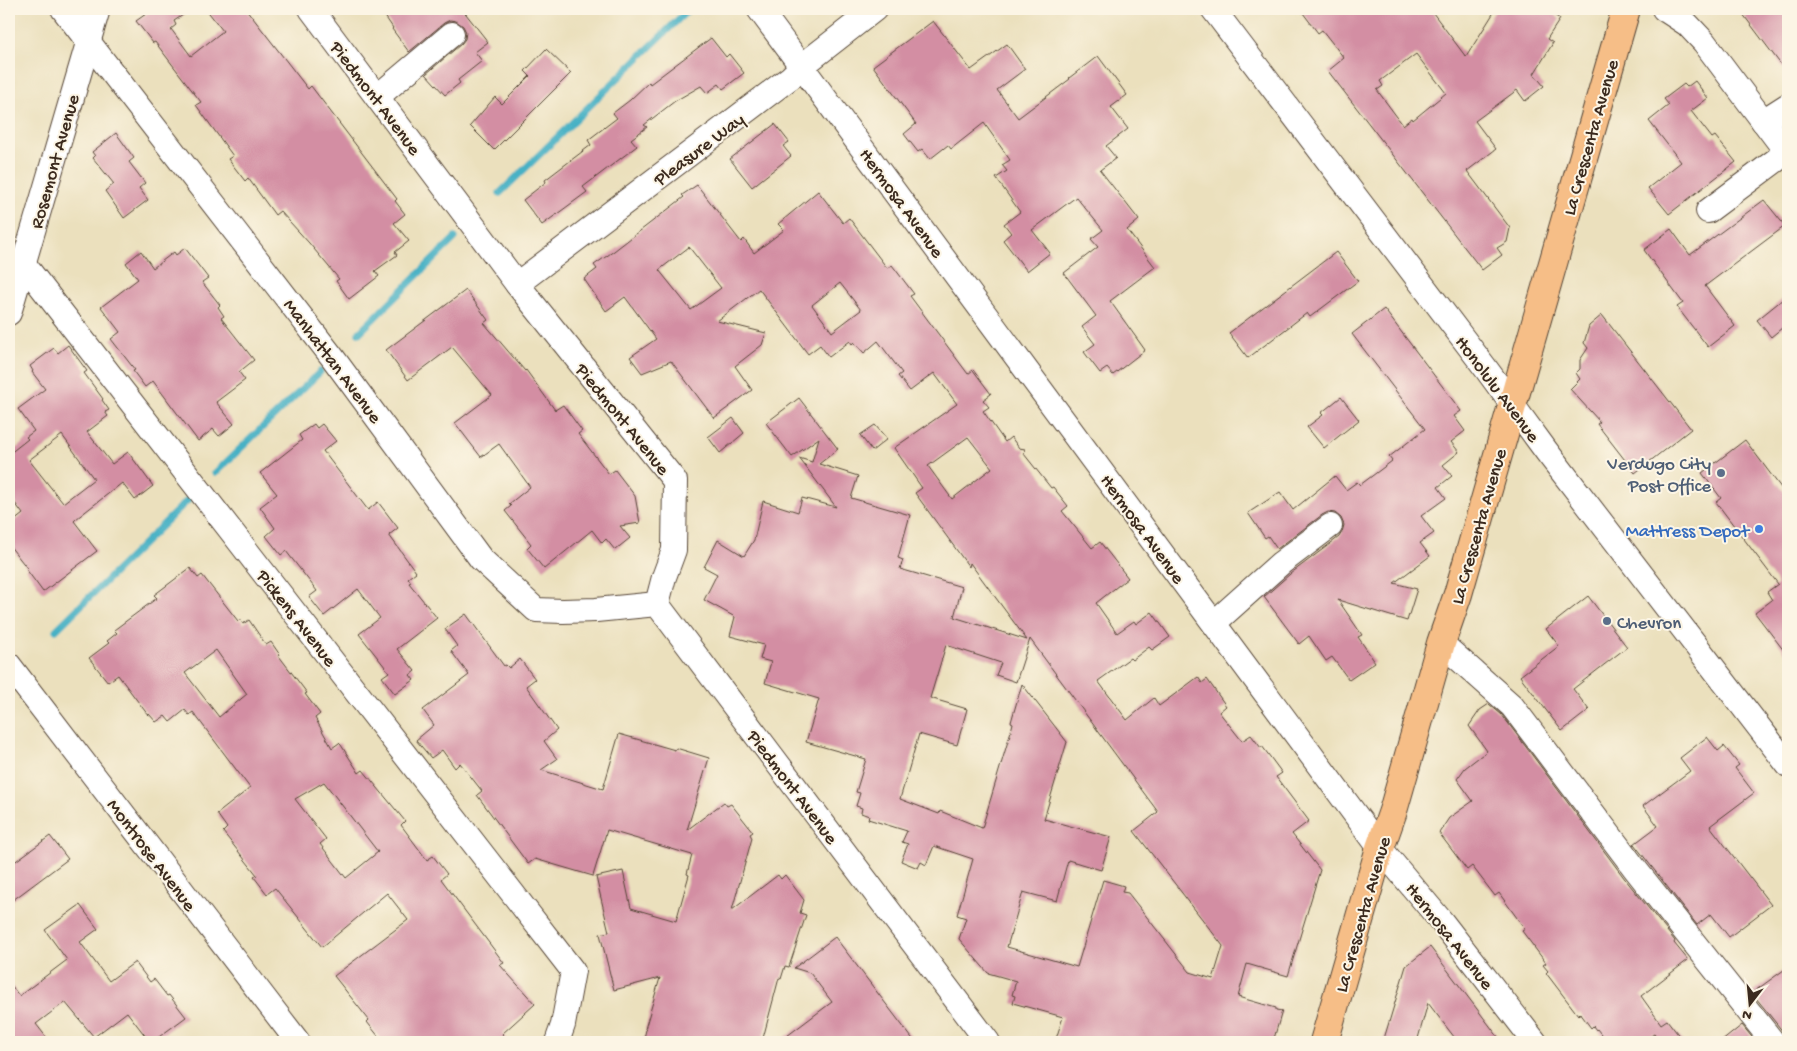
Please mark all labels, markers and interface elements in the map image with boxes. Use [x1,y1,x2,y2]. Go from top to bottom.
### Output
street label: Piedmont Avenue [323,37,425,161]
street label: La Crescenta Avenue [1559,57,1626,219]
street label: Rosemont Avenue [26,92,87,232]
street label: Pleasure Way [649,109,751,193]
street label: Hermosa Avenue [853,145,948,264]
street label: Manhattan Avenue [277,295,386,429]
street label: Honolulu Avenue [1449,332,1544,448]
street label: Piedmont Avenue [569,359,674,481]
street label: La Crescenta Avenue [1447,446,1514,608]
place label: Verdugo City Post Office [1606,454,1712,499]
marker: Verdugo City Post Office [1715,467,1727,479]
street label: Hermosa Avenue [1094,471,1189,590]
place label: Mattress Depot [1626,521,1751,544]
marker: Mattress Depot [1753,523,1765,535]
street label: Pickens Avenue [250,565,340,672]
place label: Chevron [1617,613,1681,636]
marker: Chevron [1601,615,1613,627]
street label: Piedmont Avenue [740,726,842,850]
street label: Montrose Avenue [100,795,200,917]
street label: La Crescenta Avenue [1331,834,1398,996]
street label: Hermosa Avenue [1399,879,1497,996]
north arrow [1724,978,1774,1028]
text: N [1740,1005,1754,1024]

